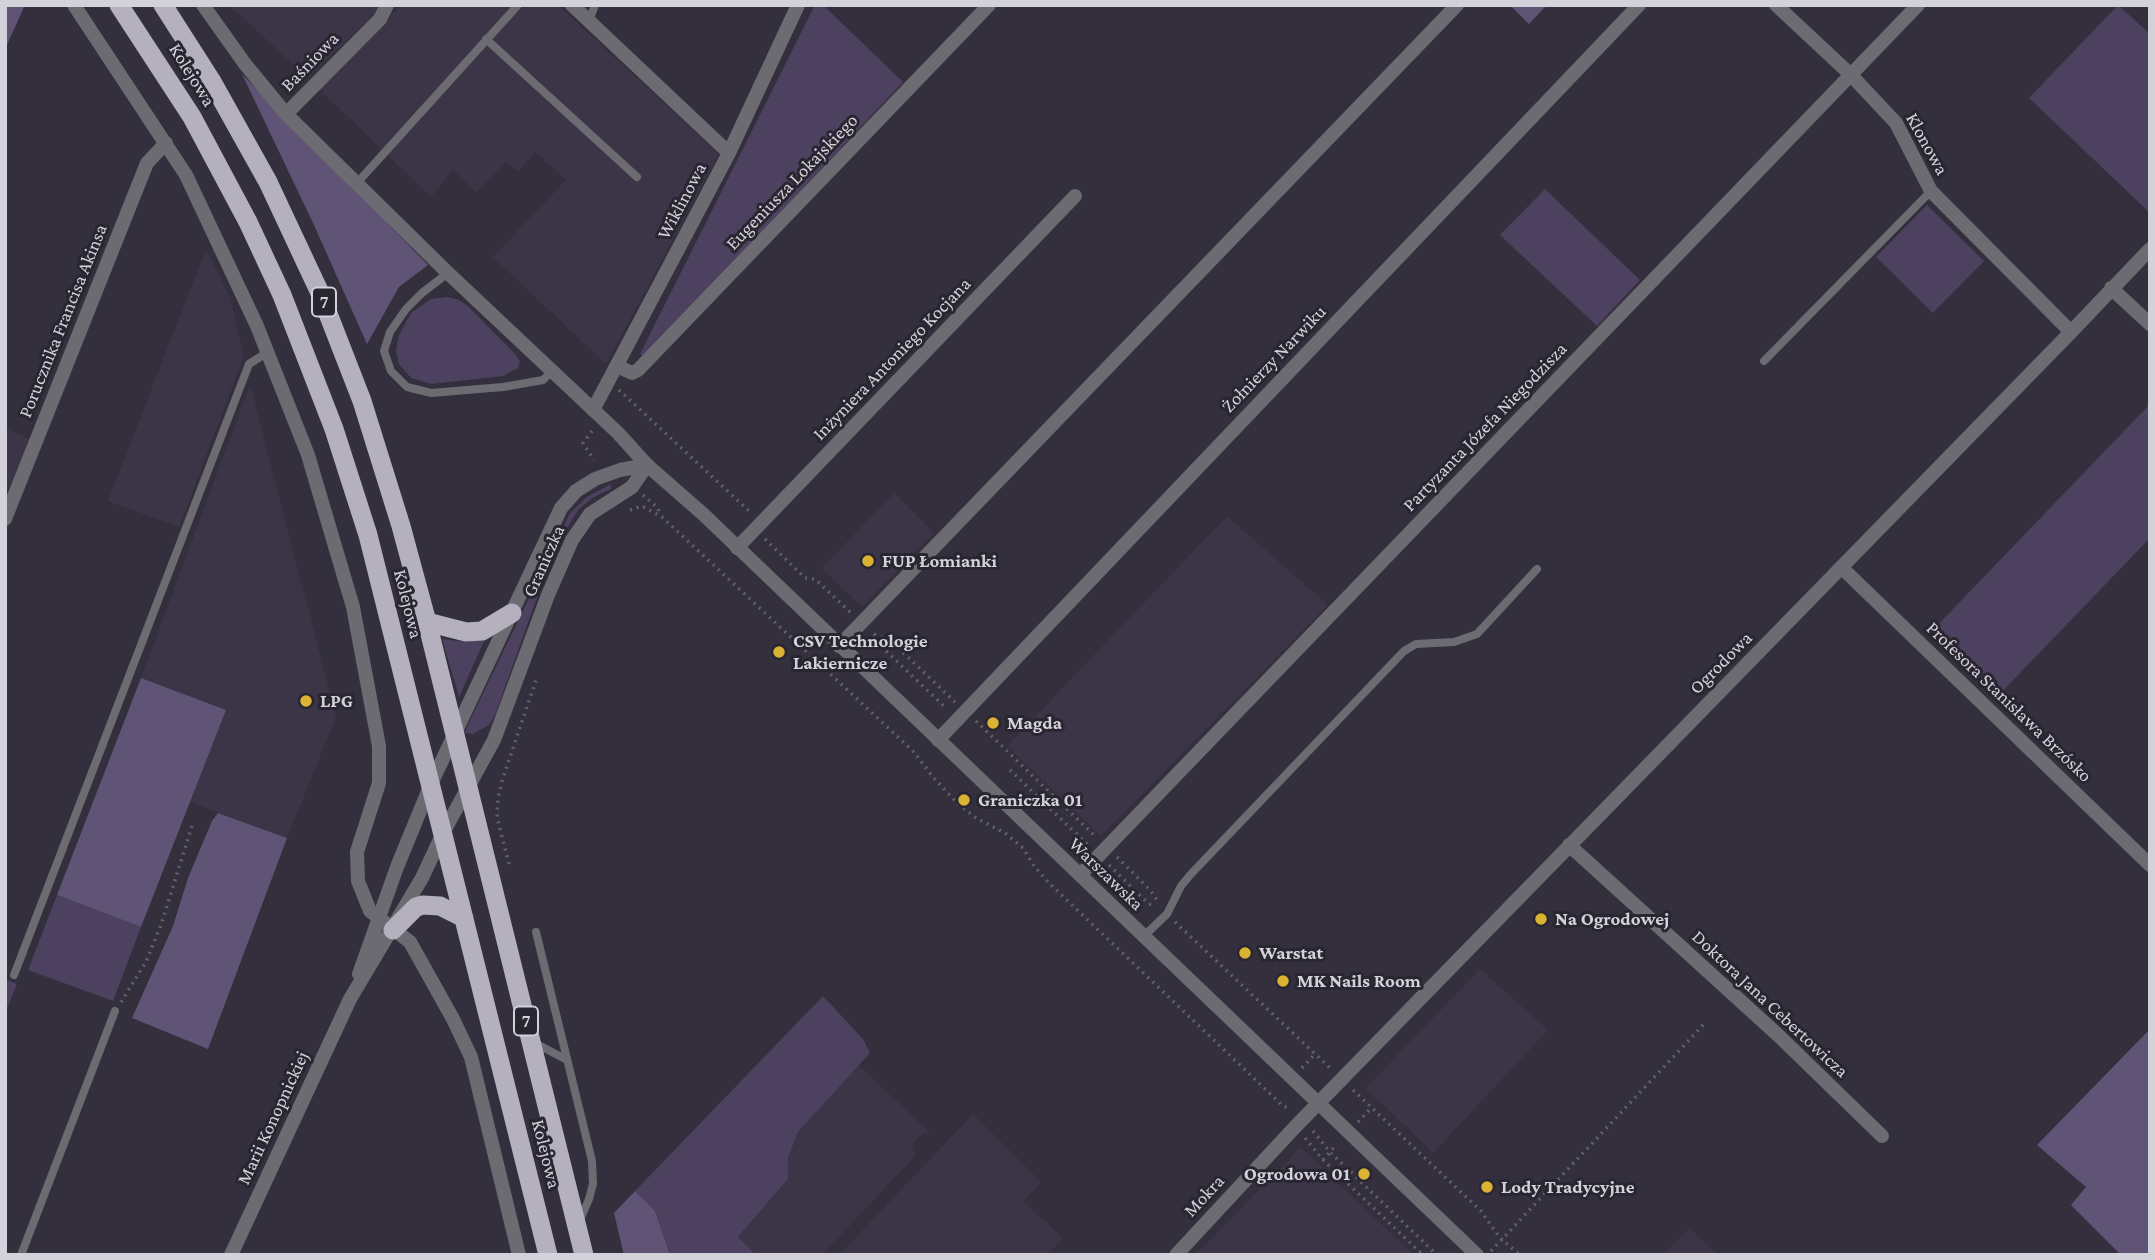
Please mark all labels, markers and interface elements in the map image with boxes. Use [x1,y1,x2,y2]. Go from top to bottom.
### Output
street label: Baśniowa [276,28,344,96]
street label: Kolejowa [164,39,220,111]
street label: Eugeniusza Lokajskiego [721,109,863,255]
street label: Klonowa [1901,109,1953,179]
street label: Wiklinowa [652,159,712,243]
street label: Porucznika Francisa Akinsa [14,221,112,421]
street label: Inżyniera Antoniego Kocjana [808,273,976,445]
road number: 7 [312,288,336,316]
street label: Żołnierzy Narwiku [1217,300,1331,418]
street label: Partyzanta Józefa Niegodzisza [1398,338,1572,516]
street label: Graniczka [518,522,570,600]
place label: FUP Łomianki [882,550,997,572]
marker: FUP Łomianki [860,553,876,569]
street label: Kolejowa [388,567,428,641]
street label: Profesora Stanisława Brzósko [1921,617,2097,787]
street label: Ogrodowa [1685,627,1757,699]
place label: CSV Technologie Lakiernicze [793,630,928,674]
marker: CSV Technologie Lakiernicze [771,644,787,660]
place label: LPG [320,690,353,712]
marker: LPG [298,693,314,709]
place label: Magda [1007,712,1062,734]
marker: Magda [985,715,1001,731]
place label: Graniczka 01 [978,789,1082,811]
marker: Graniczka 01 [956,792,972,808]
street label: Warszawska [1064,833,1148,915]
place label: Na Ogrodowej [1555,908,1669,930]
marker: Na Ogrodowej [1533,911,1549,927]
street label: Doktora Jana Cebertowicza [1687,925,1853,1083]
place label: Warstat [1259,942,1323,964]
marker: Warstat [1237,945,1253,961]
place label: MK Nails Room [1297,970,1421,992]
marker: MK Nails Room [1275,973,1291,989]
road number: 7 [514,1006,538,1036]
street label: Marii Konopnickiej [232,1048,314,1188]
street label: Kolejowa [526,1117,566,1191]
place label: Ogrodowa 01 [1244,1163,1350,1185]
marker: Ogrodowa 01 [1356,1166,1372,1182]
street label: Mokra [1179,1170,1229,1222]
place label: Lody Tradycyjne [1501,1176,1635,1198]
marker: Lody Tradycyjne [1479,1179,1495,1195]

